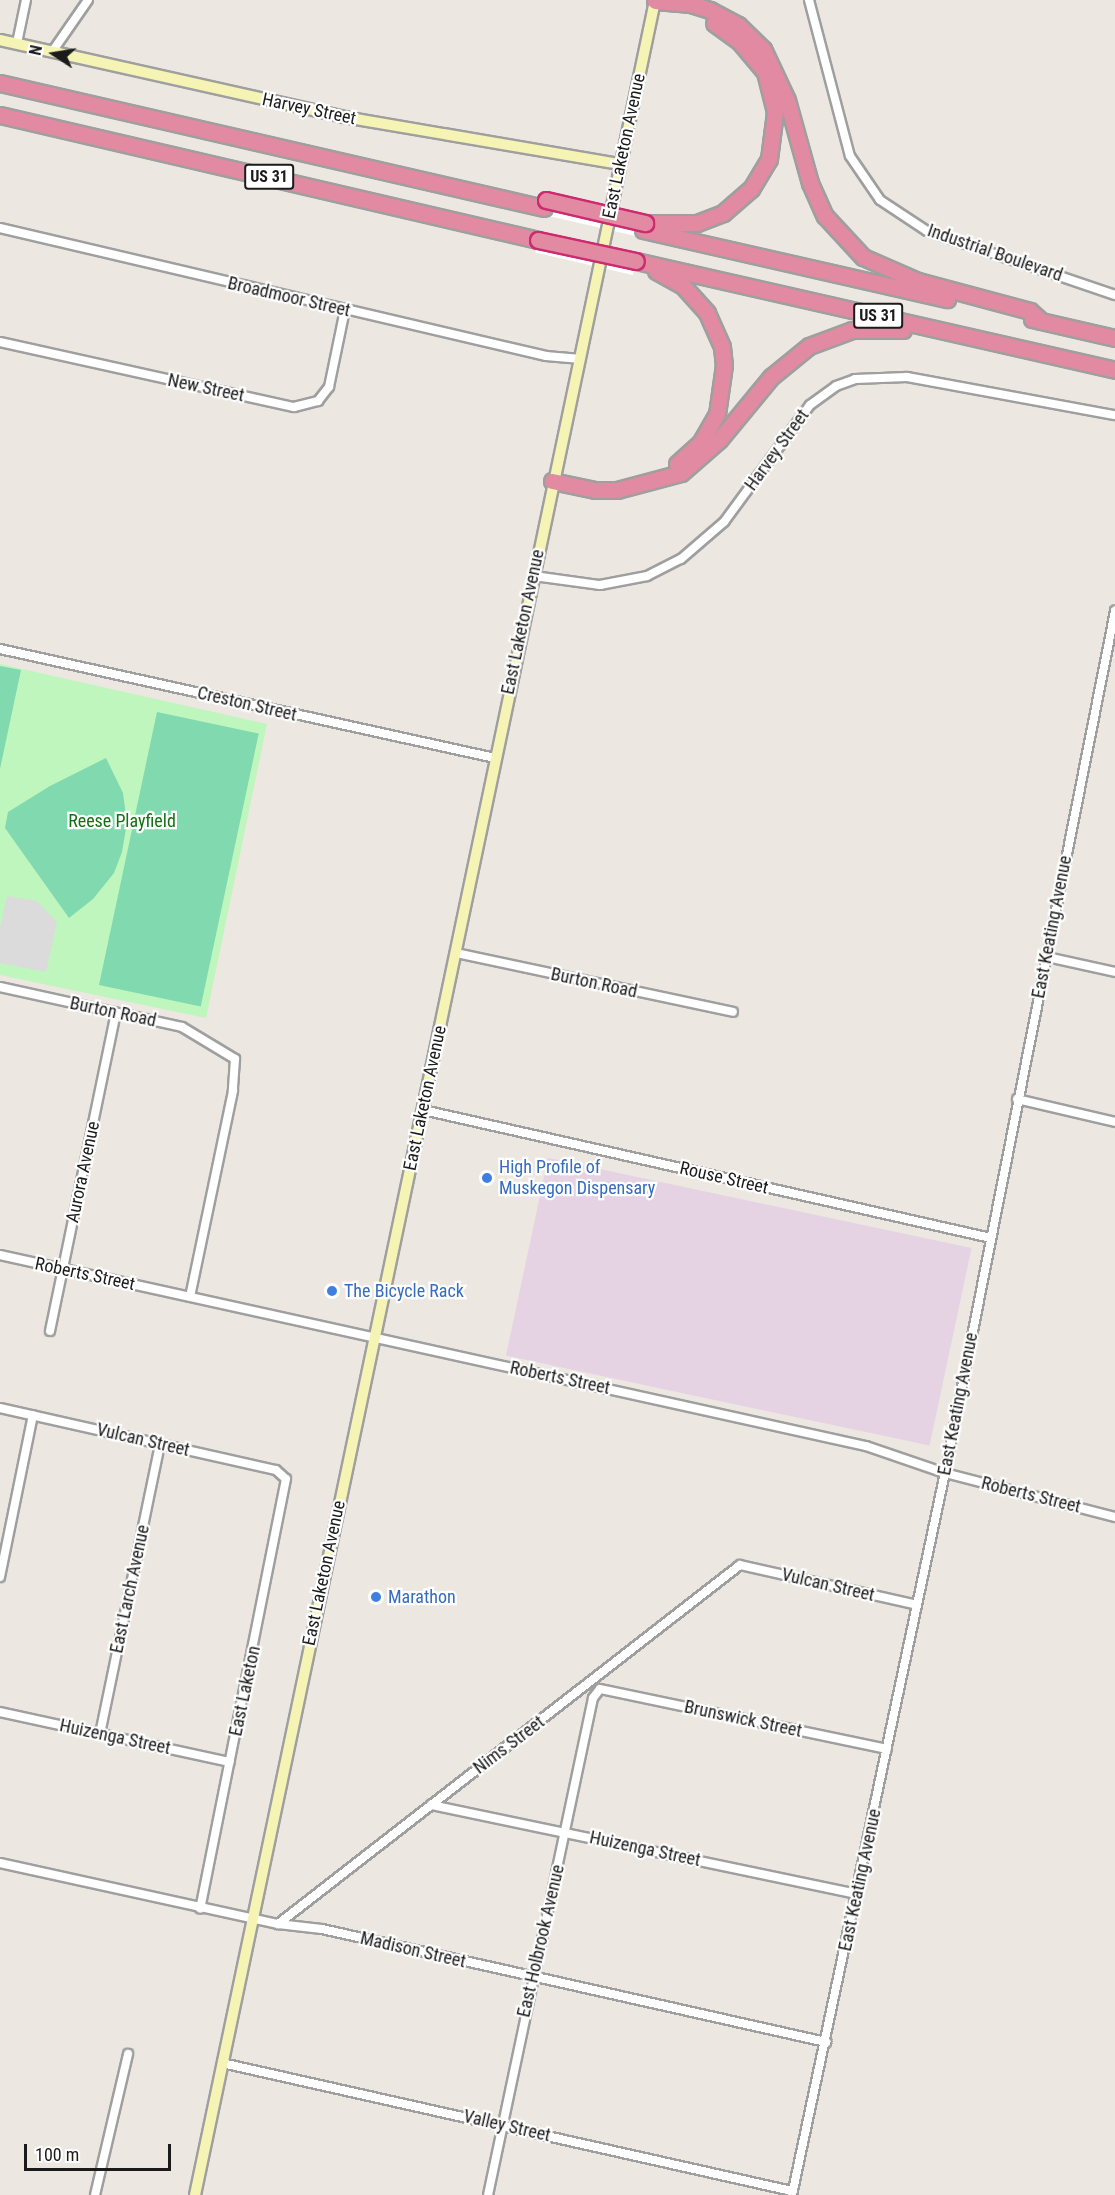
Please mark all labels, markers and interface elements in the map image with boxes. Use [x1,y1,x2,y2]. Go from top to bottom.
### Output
north arrow [24,24,84,84]
text: N [26,43,46,57]
street label: East Laketon Avenue [598,72,650,220]
street label: Harvey Street [260,89,358,129]
road number: US 31 [244,164,294,190]
street label: Industrial Boulevard [925,220,1065,286]
street label: Broadmoor Street [226,272,352,322]
road number: US 31 [852,303,904,329]
street label: New Street [166,369,246,407]
street label: Harvey Street [740,405,814,495]
street label: East Laketon Avenue [497,548,549,696]
street label: Creston Street [195,682,299,726]
park label: Reese Playfield [68,810,176,832]
street label: East Keating Avenue [1028,854,1076,1000]
street label: Burton Road [549,963,639,1003]
street label: Burton Road [68,992,158,1032]
street label: East Laketon Avenue [399,1024,451,1172]
street label: Aurora Avenue [62,1119,104,1225]
place label: High Profile of Muskegon Dispensary [499,1157,655,1200]
street label: Rouse Street [678,1157,770,1199]
marker: High Profile of Muskegon Dispensary [480,1171,494,1185]
street label: Roberts Street [33,1253,137,1295]
place label: The Bicycle Rack [344,1280,464,1302]
marker: The Bicycle Rack [325,1284,339,1298]
street label: East Keating Avenue [934,1331,982,1477]
street label: Roberts Street [508,1357,612,1399]
street label: Vulcan Street [94,1419,192,1461]
street label: Roberts Street [979,1472,1083,1518]
street label: East Laketon Avenue [298,1499,350,1647]
street label: East Larch Avenue [106,1523,154,1655]
street label: Vulcan Street [779,1564,877,1606]
place label: Marathon [388,1586,456,1608]
marker: Marathon [369,1590,383,1604]
street label: East Laketon [225,1644,265,1738]
street label: Brunswick Street [682,1696,804,1742]
street label: Nims Street [469,1711,549,1779]
street label: Huizenga Street [58,1715,172,1759]
street label: East Keating Avenue [834,1807,886,1953]
street label: Huizenga Street [588,1827,702,1871]
street label: East Holbrook Avenue [513,1863,569,2019]
street label: Madison Street [358,1927,468,1973]
street label: Valley Street [461,2106,553,2146]
scale bar [27,2132,174,2170]
text: 100 m [35,2144,79,2165]

